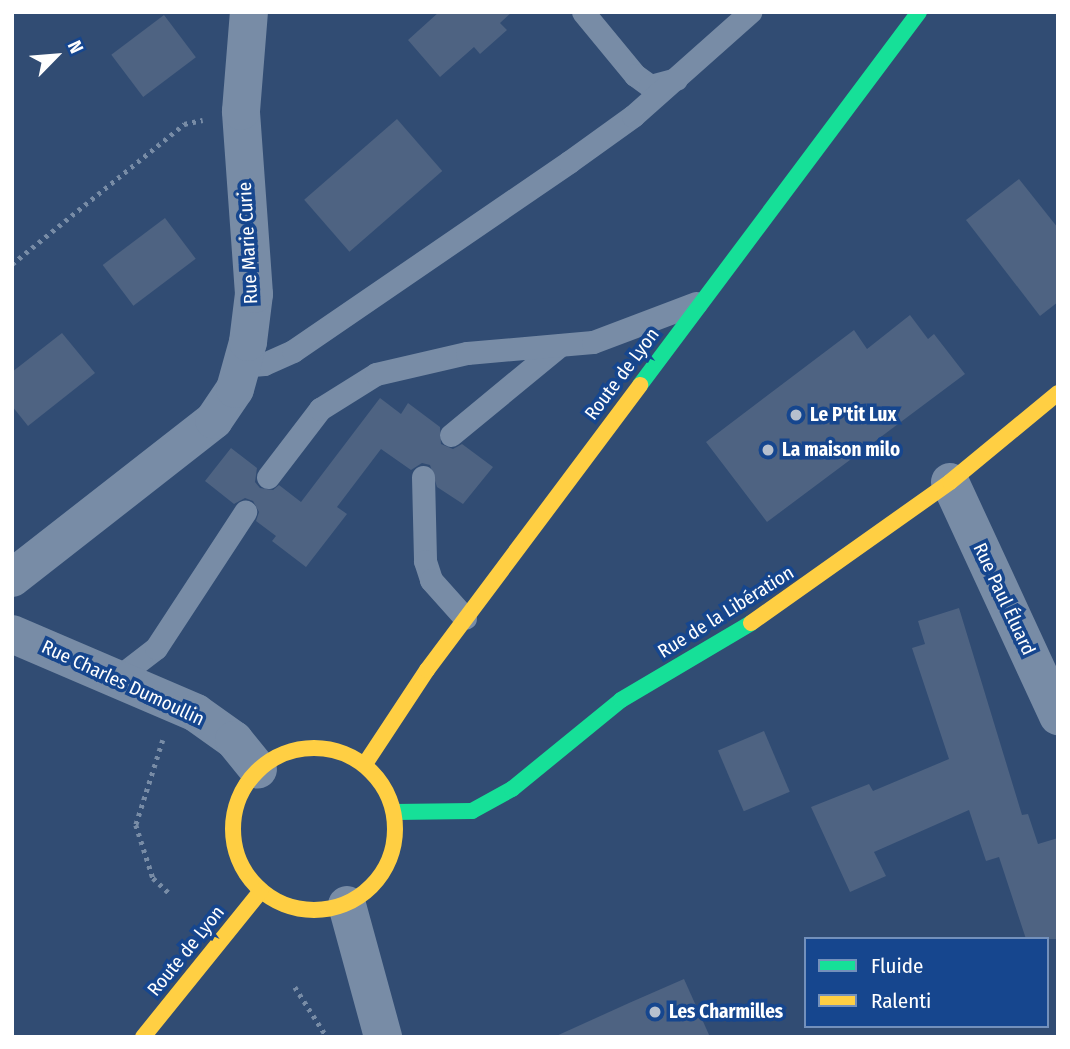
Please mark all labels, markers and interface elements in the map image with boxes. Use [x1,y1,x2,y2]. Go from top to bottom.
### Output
north arrow [21,21,91,91]
text: N [63,37,88,57]
street label: Rue Marie Curie [233,181,263,305]
street label: Route de Lyon [580,323,664,425]
place label: Le P'tit Lux [810,404,896,426]
marker: Le P'tit Lux [788,407,804,423]
place label: La maison milo [782,439,900,461]
marker: La maison milo [760,442,776,458]
street label: Rue Paul Éluard [968,539,1040,659]
street label: Rue de la Libération [654,561,798,663]
street label: Rue Charles Dumoullin [38,635,208,731]
street label: Route de Lyon [143,901,229,1001]
legend [804,937,1049,1028]
text: Fluide [871,953,923,979]
text: Ralenti [871,988,931,1014]
place label: Les Charmilles [669,1001,783,1023]
marker: Les Charmilles [647,1004,663,1020]

